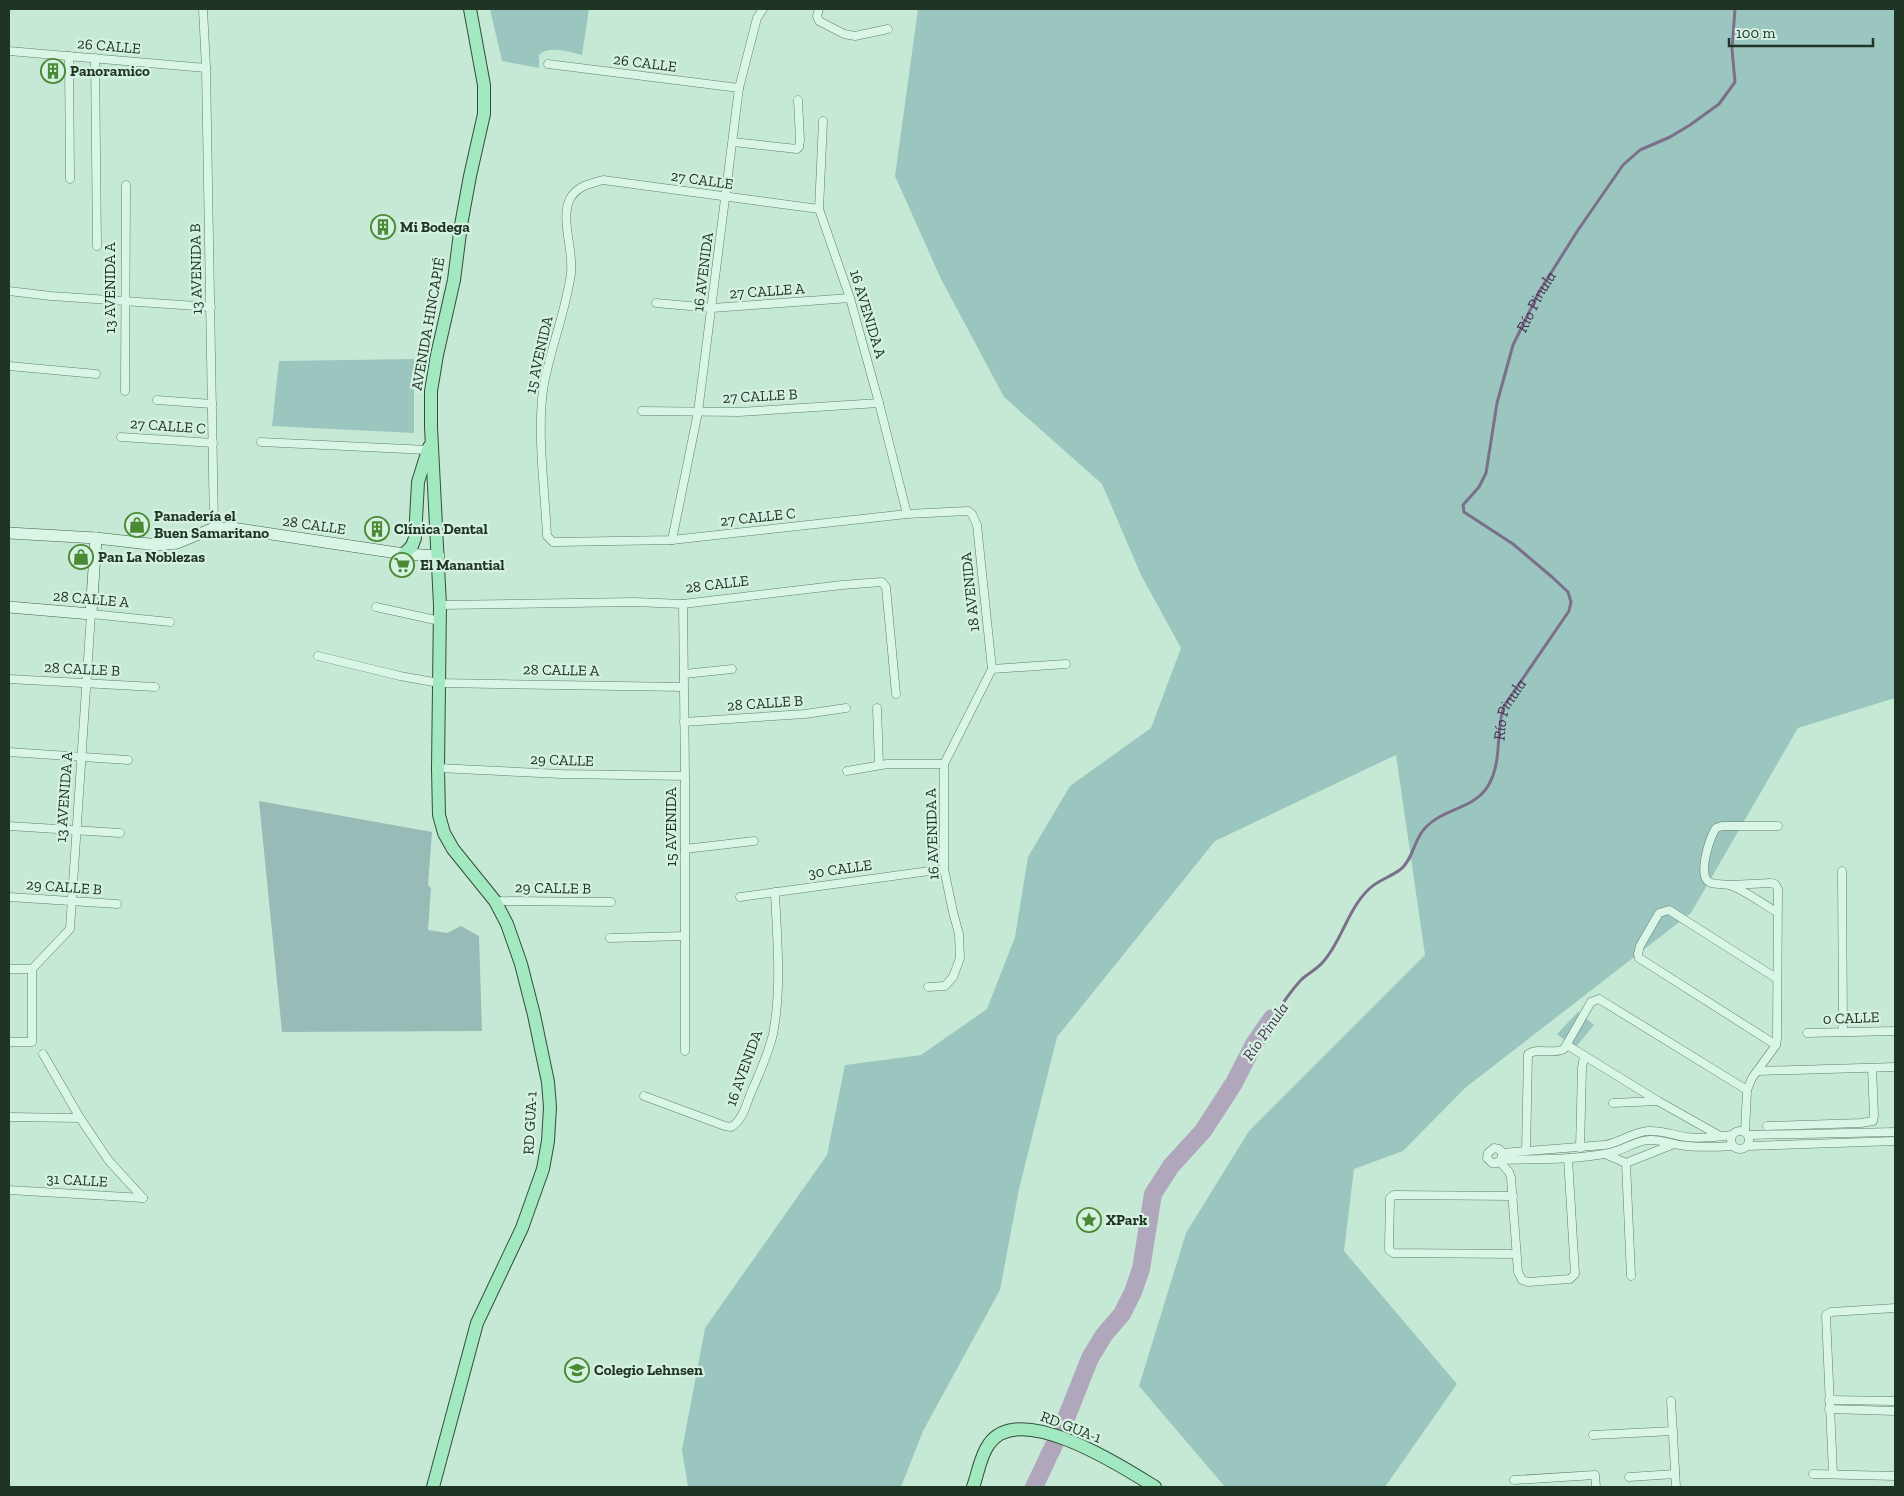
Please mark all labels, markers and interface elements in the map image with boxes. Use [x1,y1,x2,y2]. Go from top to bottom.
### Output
scale bar [1729,15,1873,47]
text: 100 m [1736,24,1775,42]
street label: 26 CALLE [76,34,142,58]
street label: 26 CALLE [612,50,678,76]
building icon: Panoramico [40,58,66,84]
place label: Panoramico [70,62,150,80]
street label: 27 CALLE [670,167,735,193]
building icon: Mi Bodega [370,214,396,240]
place label: Mi Bodega [400,218,470,236]
street label: 13 AVENIDA B [186,223,206,315]
street label: 16 AVENIDA [689,231,717,313]
street label: 13 AVENIDA A [101,242,119,334]
street label: AVENIDA HINCAPIÉ [407,256,449,392]
street label: 16 AVENIDA A [846,267,890,361]
water label: Río Pinula [1512,267,1560,335]
street label: 27 CALLE A [729,279,806,303]
street label: 15 AVENIDA [521,314,557,396]
street label: 27 CALLE B [722,385,798,407]
street label: 27 CALLE C [130,414,206,438]
street label: 27 CALLE C [719,504,797,530]
place label: Panadería el Buen Samaritano [154,507,269,542]
shop icon: Panadería el Buen Samaritano [124,512,150,538]
street label: 28 CALLE [281,512,347,538]
building icon: Clínica Dental [364,516,390,542]
place label: Clínica Dental [394,520,488,538]
shop icon: Pan La Noblezas [68,544,94,570]
place label: Pan La Noblezas [98,548,205,566]
street label: 18 AVENIDA [957,551,983,633]
supermarket icon: El Manantial [389,552,415,578]
place label: El Manantial [420,556,505,574]
street label: 28 CALLE [684,571,750,597]
street label: 28 CALLE A [52,587,130,611]
street label: 28 CALLE B [43,658,121,680]
street label: 28 CALLE A [523,660,600,680]
water label: Río Pinula [1490,675,1530,741]
street label: 28 CALLE B [726,691,804,715]
street label: 29 CALLE [530,750,594,770]
street label: 13 AVENIDA A [52,751,76,843]
street label: 15 AVENIDA [662,787,680,867]
street label: 16 AVENIDA A [921,788,943,880]
street label: 30 CALLE [807,856,873,882]
street label: 29 CALLE B [25,875,103,899]
street label: 29 CALLE B [515,878,591,898]
water label: Río Pinula [1239,999,1292,1064]
street label: 0 CALLE [1822,1008,1880,1028]
street label: 16 AVENIDA [722,1027,766,1109]
street label: RD GUA-1 [519,1091,541,1155]
street label: 31 CALLE [46,1169,108,1191]
place icon: XPark [1076,1207,1102,1233]
place label: XPark [1106,1211,1148,1229]
school or university icon: Colegio Lehnsen [564,1357,590,1383]
place label: Colegio Lehnsen [594,1361,703,1379]
street label: RD GUA-1 [1038,1407,1104,1447]

